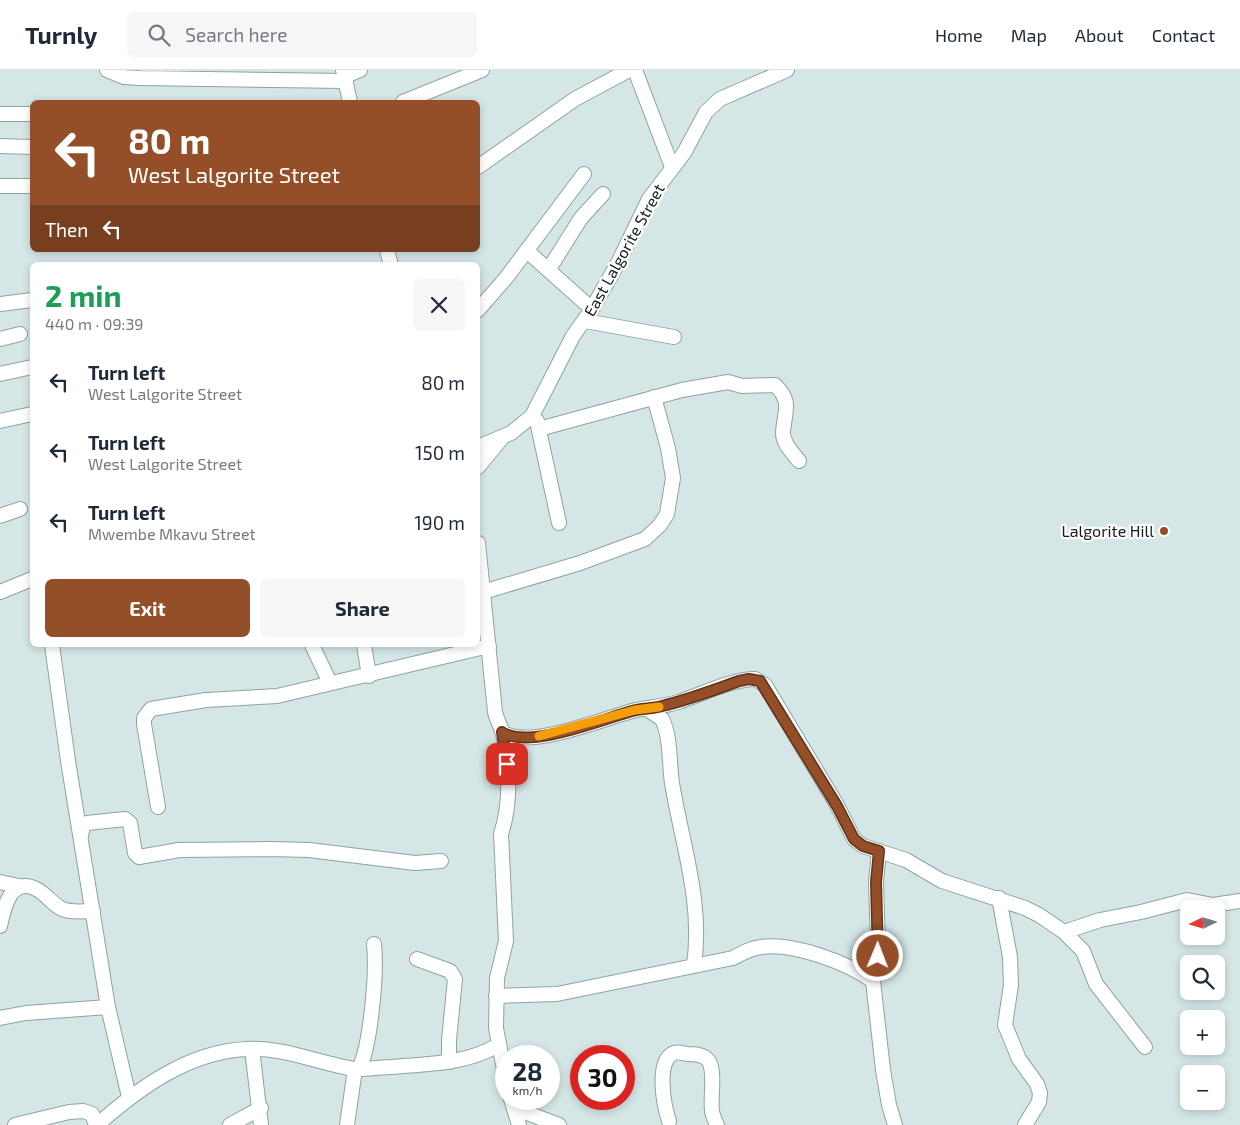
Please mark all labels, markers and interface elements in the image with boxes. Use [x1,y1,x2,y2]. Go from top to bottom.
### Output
search box [127,12,477,57]
text: Turnly [25,20,97,49]
icon: search [145,21,173,49]
text: Search here [185,23,287,46]
text: Home [935,24,983,46]
text: Map [1011,24,1047,46]
text: About [1075,24,1124,46]
text: Contact [1152,24,1215,46]
text: 80 m [128,119,210,161]
icon: left [45,120,110,185]
text: West Lalgorite Street [128,161,340,187]
street label: East Lalgorite Street [579,180,668,319]
icon: left [98,215,126,243]
text: Then [45,218,88,241]
text: 2 min [45,277,122,313]
button: close [413,279,465,331]
text: 440 m · 09:39 [45,314,143,333]
text: Turn left [88,361,165,384]
icon: left [45,368,73,396]
text: 80 m [421,371,465,394]
text: West Lalgorite Street [88,384,242,403]
text: Turn left [88,431,165,454]
icon: left [45,438,73,466]
text: 150 m [415,441,465,464]
text: West Lalgorite Street [88,454,242,473]
text: Turn left [88,501,165,524]
icon: left [45,508,73,536]
text: 190 m [414,511,465,534]
place label: Lalgorite Hill [1061,521,1154,540]
text: Mwembe Mkavu Street [88,524,256,543]
marker: Lalgorite Hill [1158,525,1170,537]
button: Exit [45,579,250,637]
button: Share [260,579,465,637]
pin [486,743,528,785]
icon: arrive [493,750,521,778]
north arrow [1180,900,1225,945]
map controls [1180,900,1225,1110]
position arrow [851,929,903,981]
button: search [1180,955,1225,1000]
button: + [1180,1010,1225,1055]
speed limit sign: 30 [570,1045,635,1110]
text: 28 [512,1056,543,1086]
button: − [1180,1065,1225,1110]
text: km/h [513,1083,542,1097]

